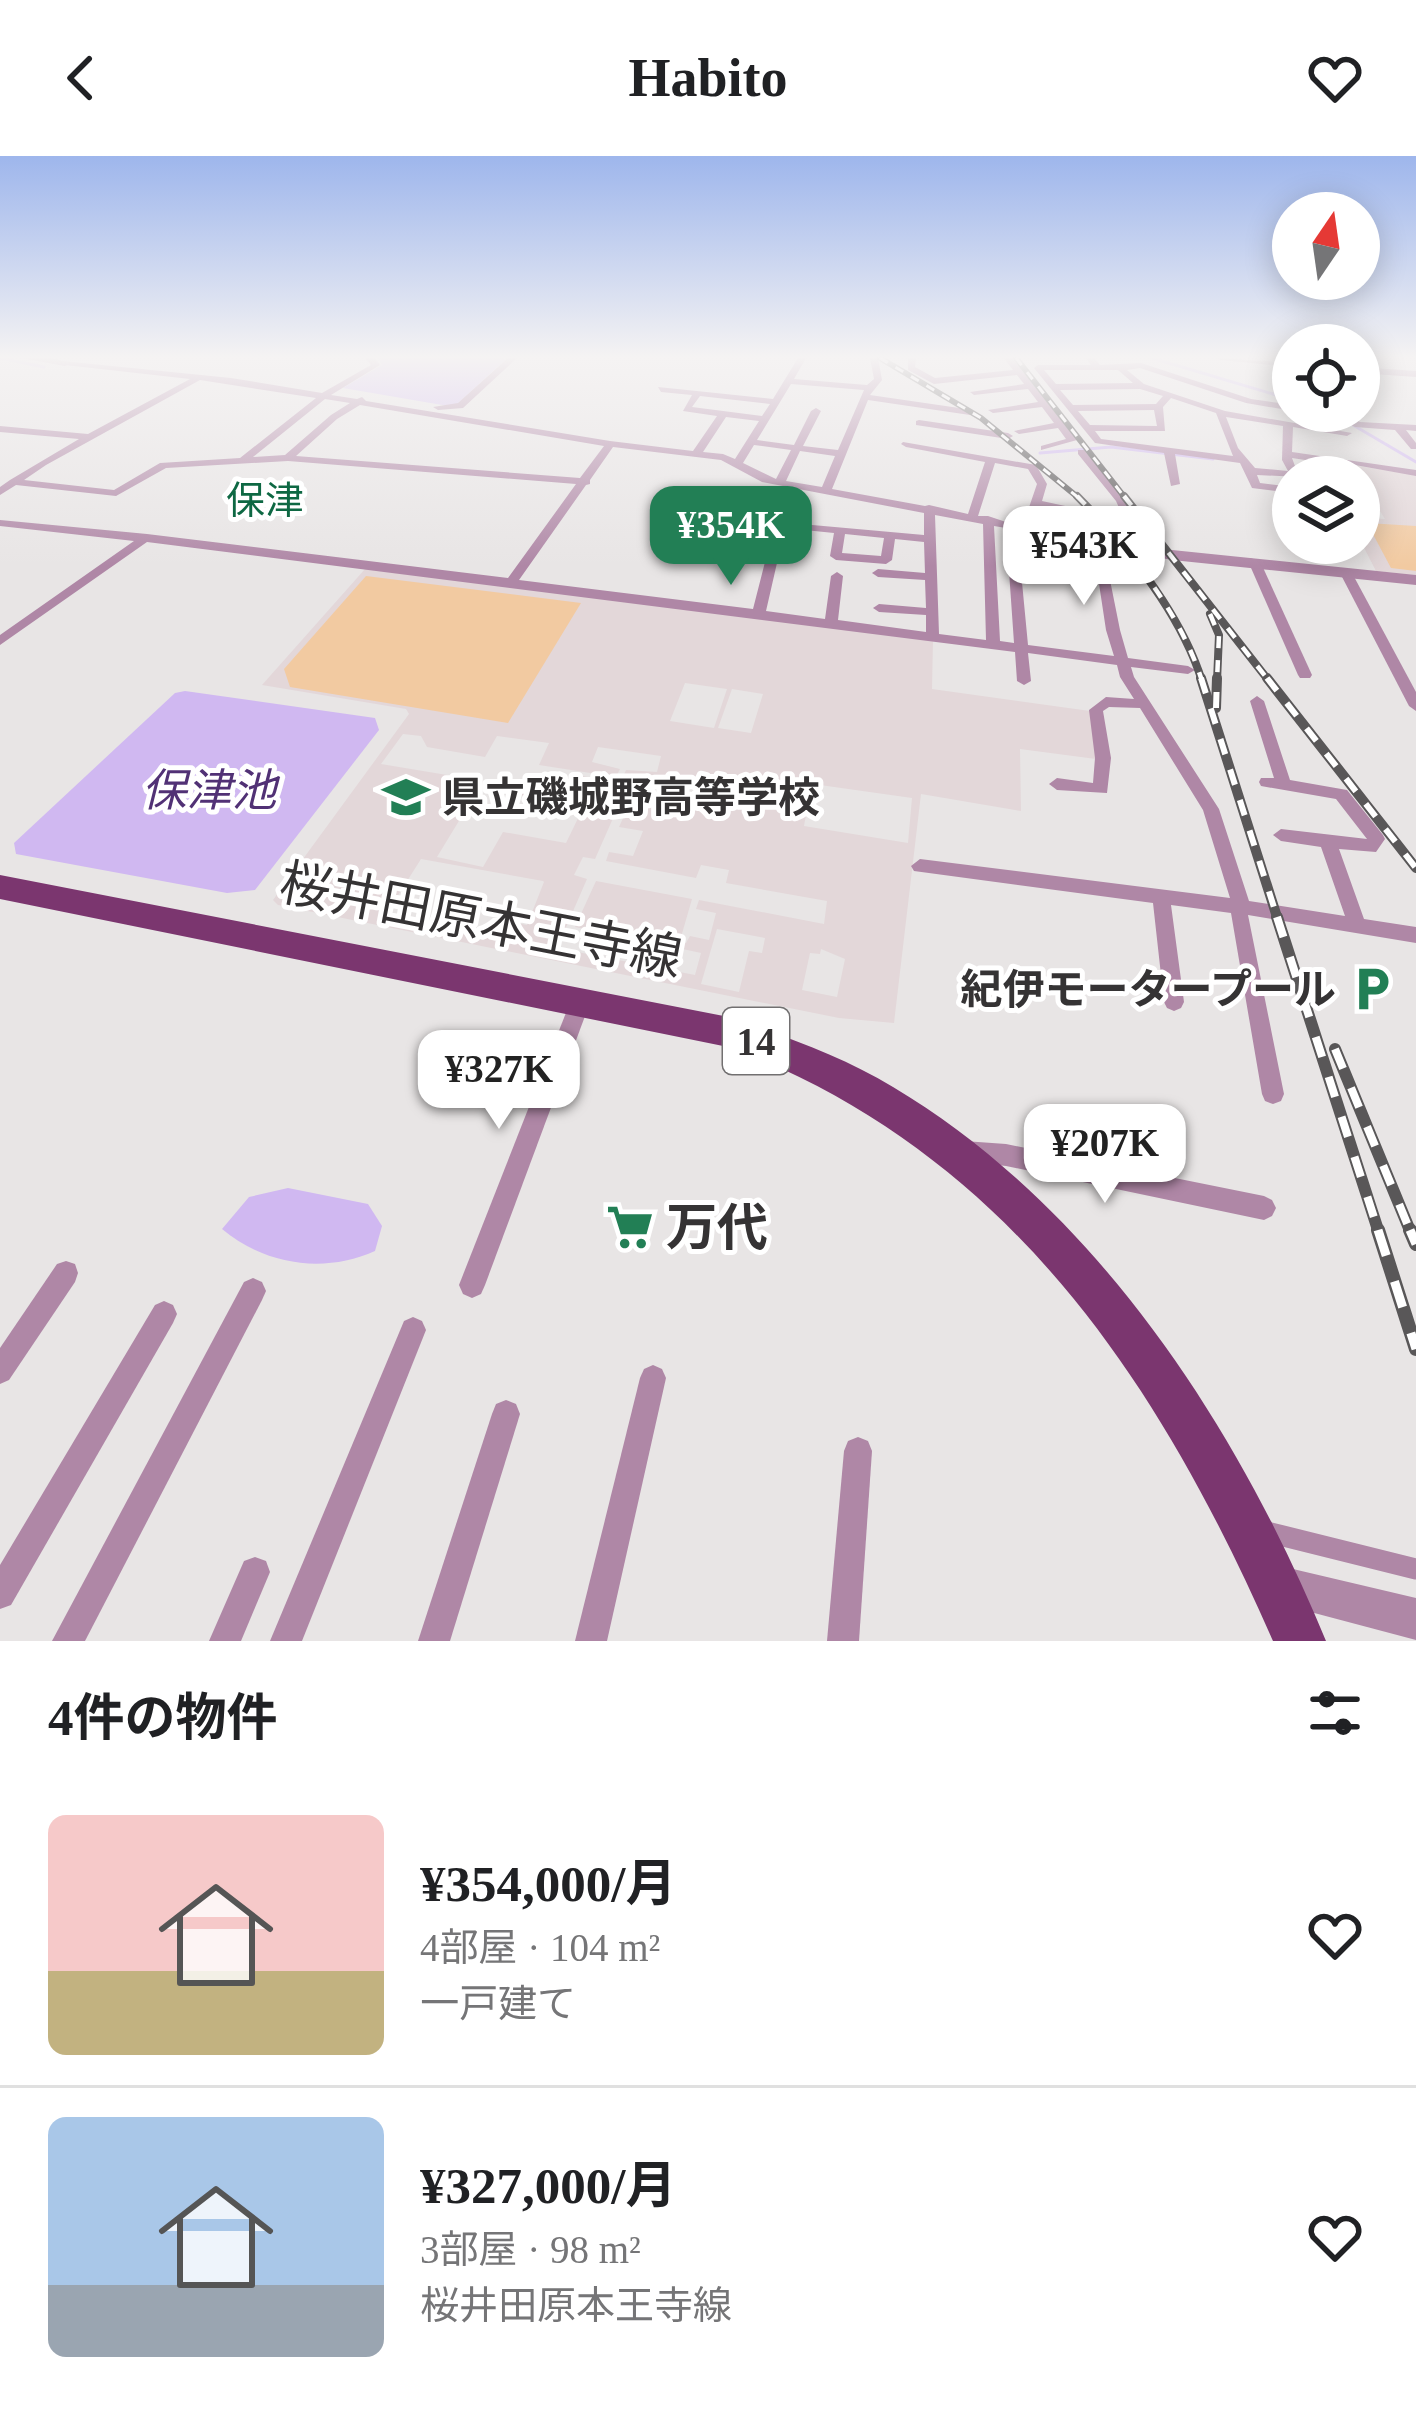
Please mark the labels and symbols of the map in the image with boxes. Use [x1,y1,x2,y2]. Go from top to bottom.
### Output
north arrow [1272,192,1380,300]
district label: 保津 [226,479,304,522]
pin: ¥354K [647,486,815,588]
pin: ¥543K [1000,506,1168,608]
water label: 保津池 [141,766,280,816]
school or university icon: 県立磯城野高等学校 [381,772,431,822]
place label: 県立磯城野高等学校 [442,775,820,821]
street label: 桜井田原本王寺線 [275,855,686,987]
parking icon: 紀伊モータープール [1347,964,1397,1014]
place label: 紀伊モータープール [961,967,1336,1013]
road number: 14 [723,1008,789,1074]
pin: ¥327K [415,1030,583,1132]
pin: ¥207K [1021,1104,1189,1206]
place label: 万代 [666,1200,768,1256]
supermarket icon: 万代 [605,1202,655,1252]

